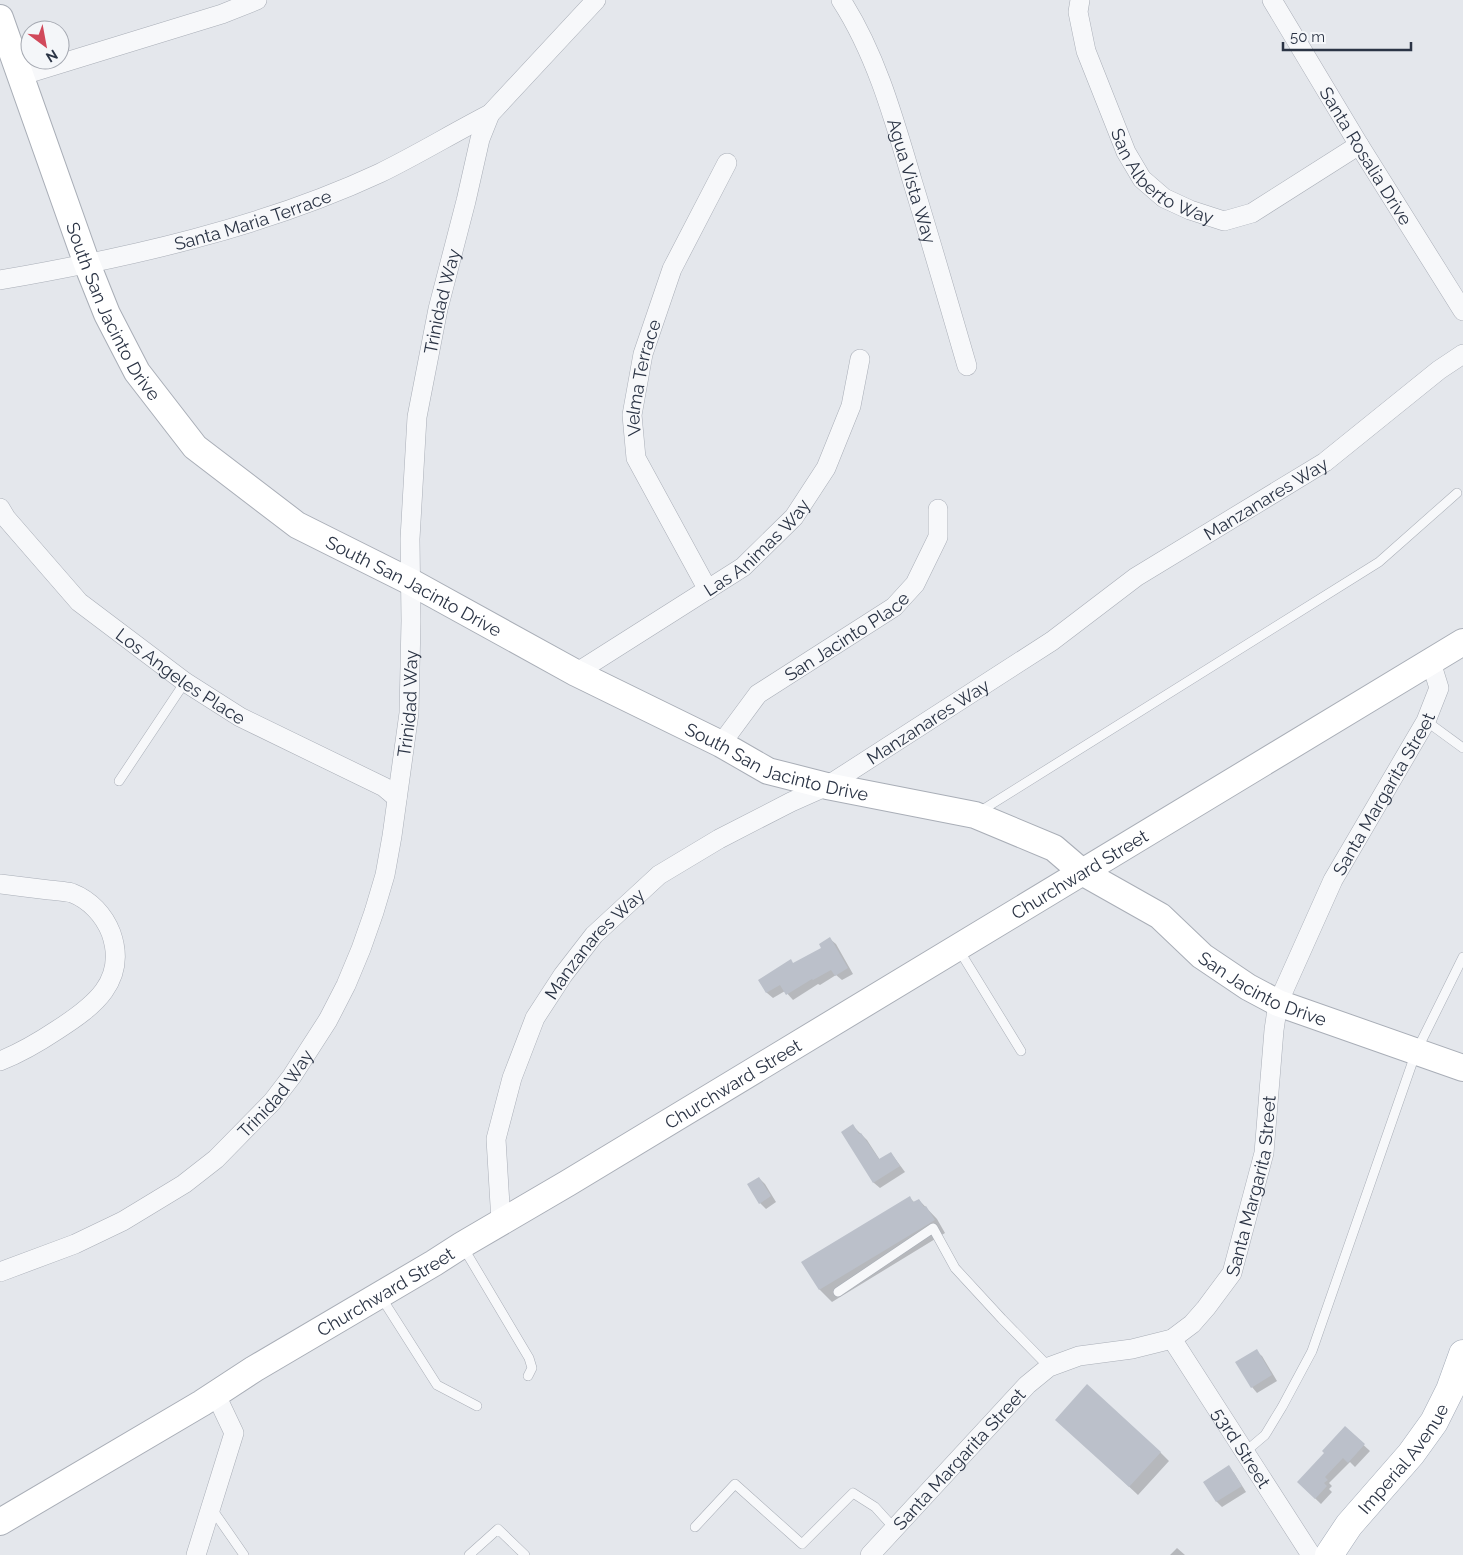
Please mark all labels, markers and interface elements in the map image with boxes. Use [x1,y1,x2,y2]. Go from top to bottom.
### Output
north arrow [20,20,70,70]
scale bar [1283,20,1410,52]
text: 50 m [1290,28,1325,46]
text: N [43,46,61,66]
street label: Santa Rosalia Drive [1316,83,1417,229]
street label: Agua Vista Way [884,116,941,246]
street label: San Alberto Way [1107,125,1217,228]
street label: Santa Maria Terrace [172,184,335,254]
street label: South San Jacinto Drive [63,219,166,405]
street label: Trinidad Way [419,246,464,356]
street label: Velma Terrace [621,316,665,437]
street label: Manzanares Way [1200,452,1332,544]
street label: Las Animas Way [700,495,814,600]
street label: South San Jacinto Drive [323,531,506,641]
street label: San Jacinto Place [780,587,914,685]
street label: Los Angeles Place [112,623,250,729]
street label: Trinidad Way [393,649,421,758]
street label: Manzanares Way [863,674,993,768]
street label: Santa Margarita Street [1328,710,1439,879]
street label: South San Jacinto Drive [682,718,871,804]
street label: Churchward Street [1007,825,1151,923]
street label: Manzanares Way [540,883,649,1003]
street label: San Jacinto Drive [1195,946,1330,1030]
street label: Churchward Street [661,1034,805,1133]
street label: Trinidad Way [233,1045,317,1141]
street label: Santa Margarita Street [1221,1094,1279,1278]
street label: Churchward Street [313,1243,458,1340]
street label: Santa Margarita Street [888,1384,1029,1534]
street label: Imperial Avenue [1353,1400,1452,1518]
street label: 53rd Street [1208,1403,1275,1492]

